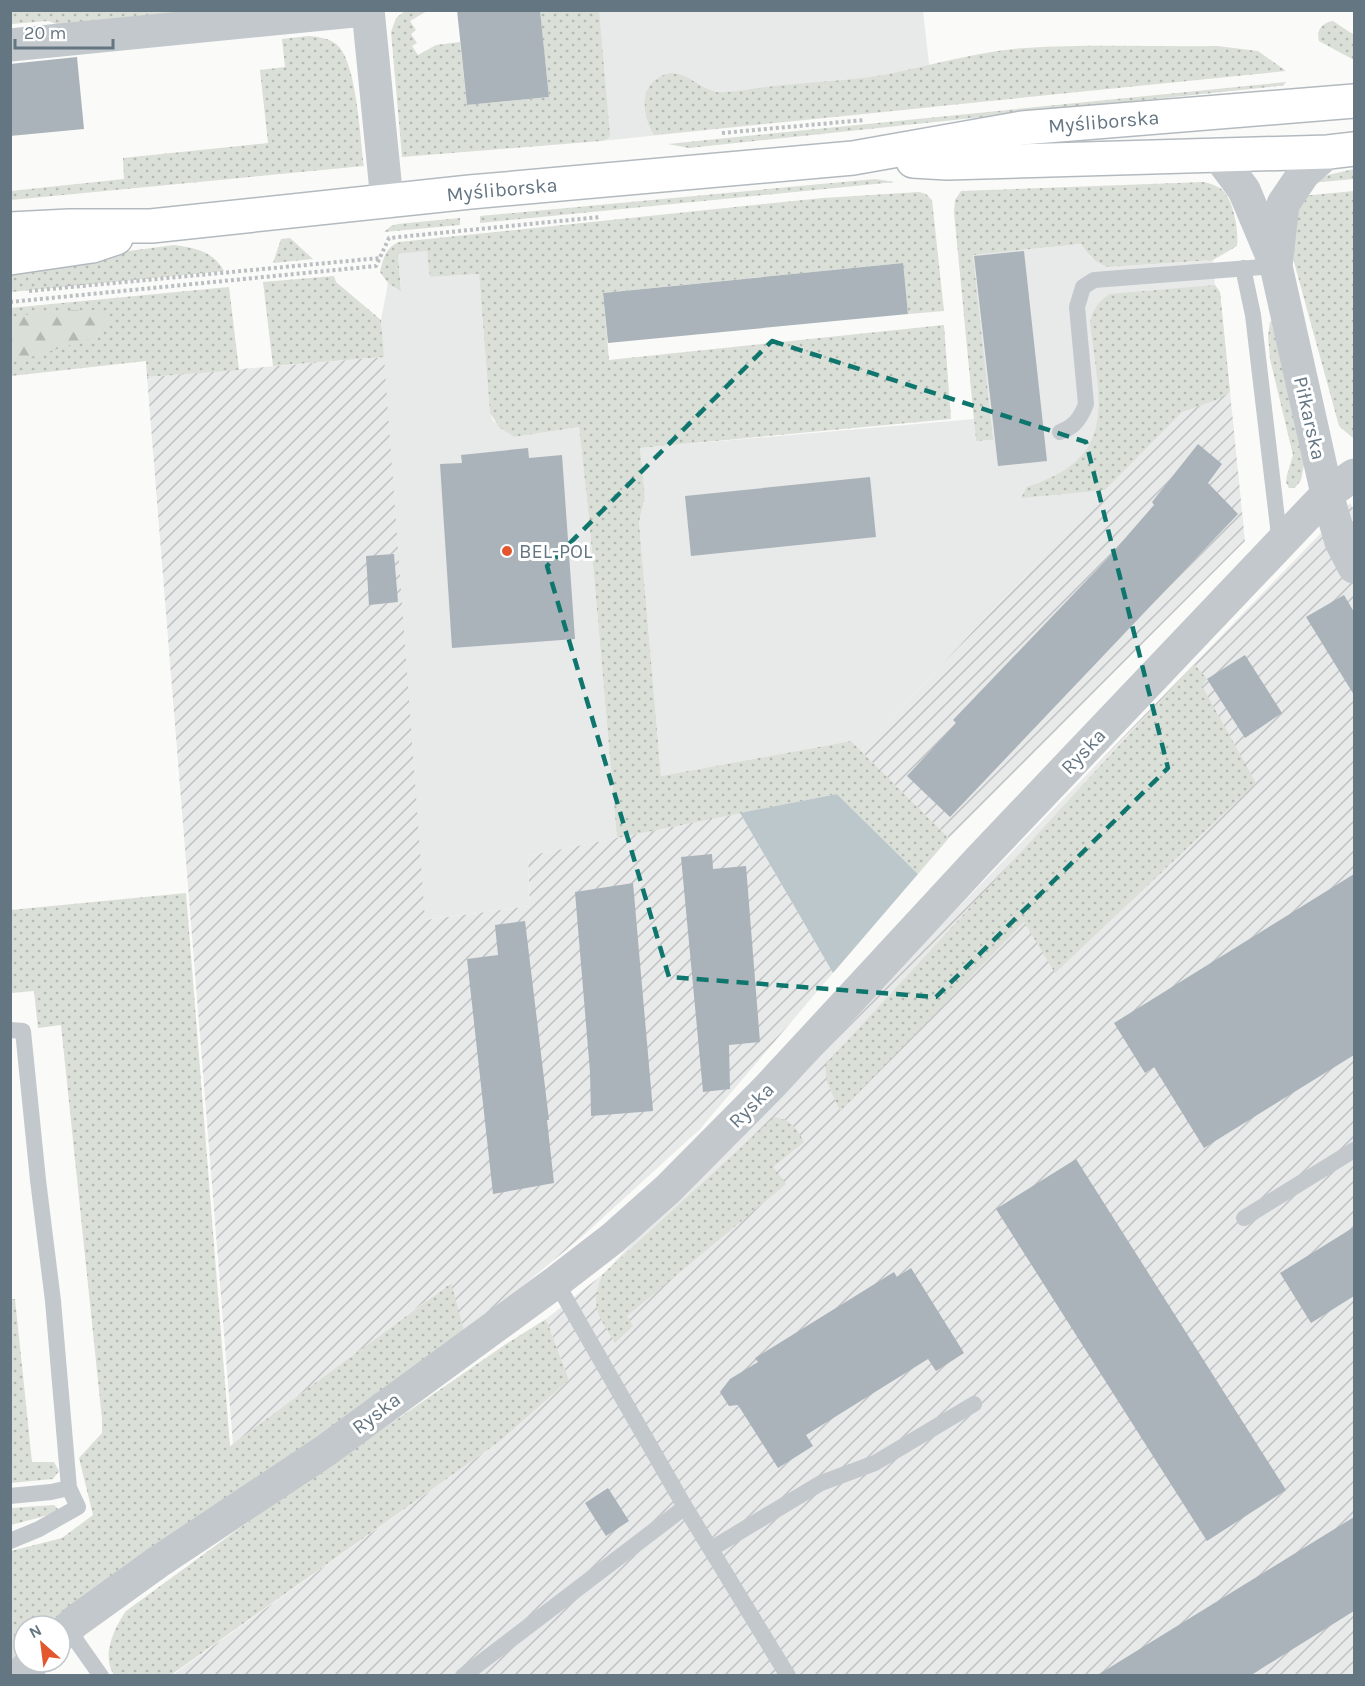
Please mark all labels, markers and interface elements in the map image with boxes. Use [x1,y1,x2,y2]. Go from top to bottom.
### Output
scale bar [15,12,112,50]
text: 20 m [24,22,66,44]
street label: Myśliborska [1047,106,1160,138]
street label: Myśliborska [445,173,558,206]
street label: Piłkarska [1289,374,1330,462]
place label: BEL-POL [519,540,593,563]
marker: BEL-POL [500,544,514,558]
street label: Ryska [1056,724,1111,779]
street label: Ryska [724,1078,779,1133]
street label: Ryska [348,1388,405,1439]
north arrow [12,1614,72,1674]
text: N [26,1620,45,1642]

